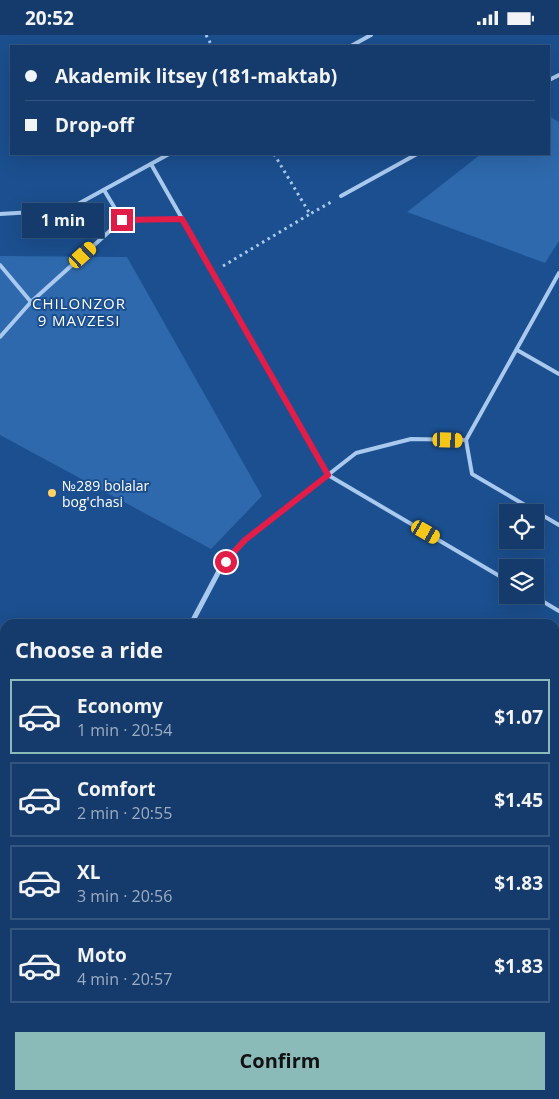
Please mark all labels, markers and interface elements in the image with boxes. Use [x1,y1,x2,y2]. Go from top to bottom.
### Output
text: 20:52 [25,5,74,31]
text: Akademik litsey (181-maktab) [55,63,337,89]
text: Drop-off [55,112,134,138]
callout: 1 min [22,203,104,237]
text: 1 min [41,209,85,231]
route end [111,209,133,231]
car [66,239,99,271]
district label: CHILONZOR 9 MAVZESI [32,293,126,330]
car [432,432,463,448]
place label: №289 bolalar bog'chasi [62,476,150,511]
marker: №289 bolalar bog'chasi [46,487,58,499]
map controls [499,504,544,604]
button: locate [499,504,544,549]
car [409,518,442,546]
route start [215,551,237,573]
button: layers [499,559,544,604]
text: Choose a ride [15,634,163,664]
text: Economy [77,693,163,719]
icon: car [17,694,62,739]
text: $1.07 [494,704,543,730]
text: 1 min · 20:54 [77,719,172,741]
text: Comfort [77,776,156,802]
icon: car [17,777,62,822]
text: $1.45 [494,787,543,813]
text: 2 min · 20:55 [77,802,172,824]
text: XL [77,859,100,885]
icon: car [17,860,62,905]
text: $1.83 [494,870,543,896]
text: 3 min · 20:56 [77,885,172,907]
text: Moto [77,942,127,968]
icon: car [17,943,62,988]
text: $1.83 [494,953,543,979]
text: 4 min · 20:57 [77,968,172,990]
button: Confirm [15,1032,545,1090]

